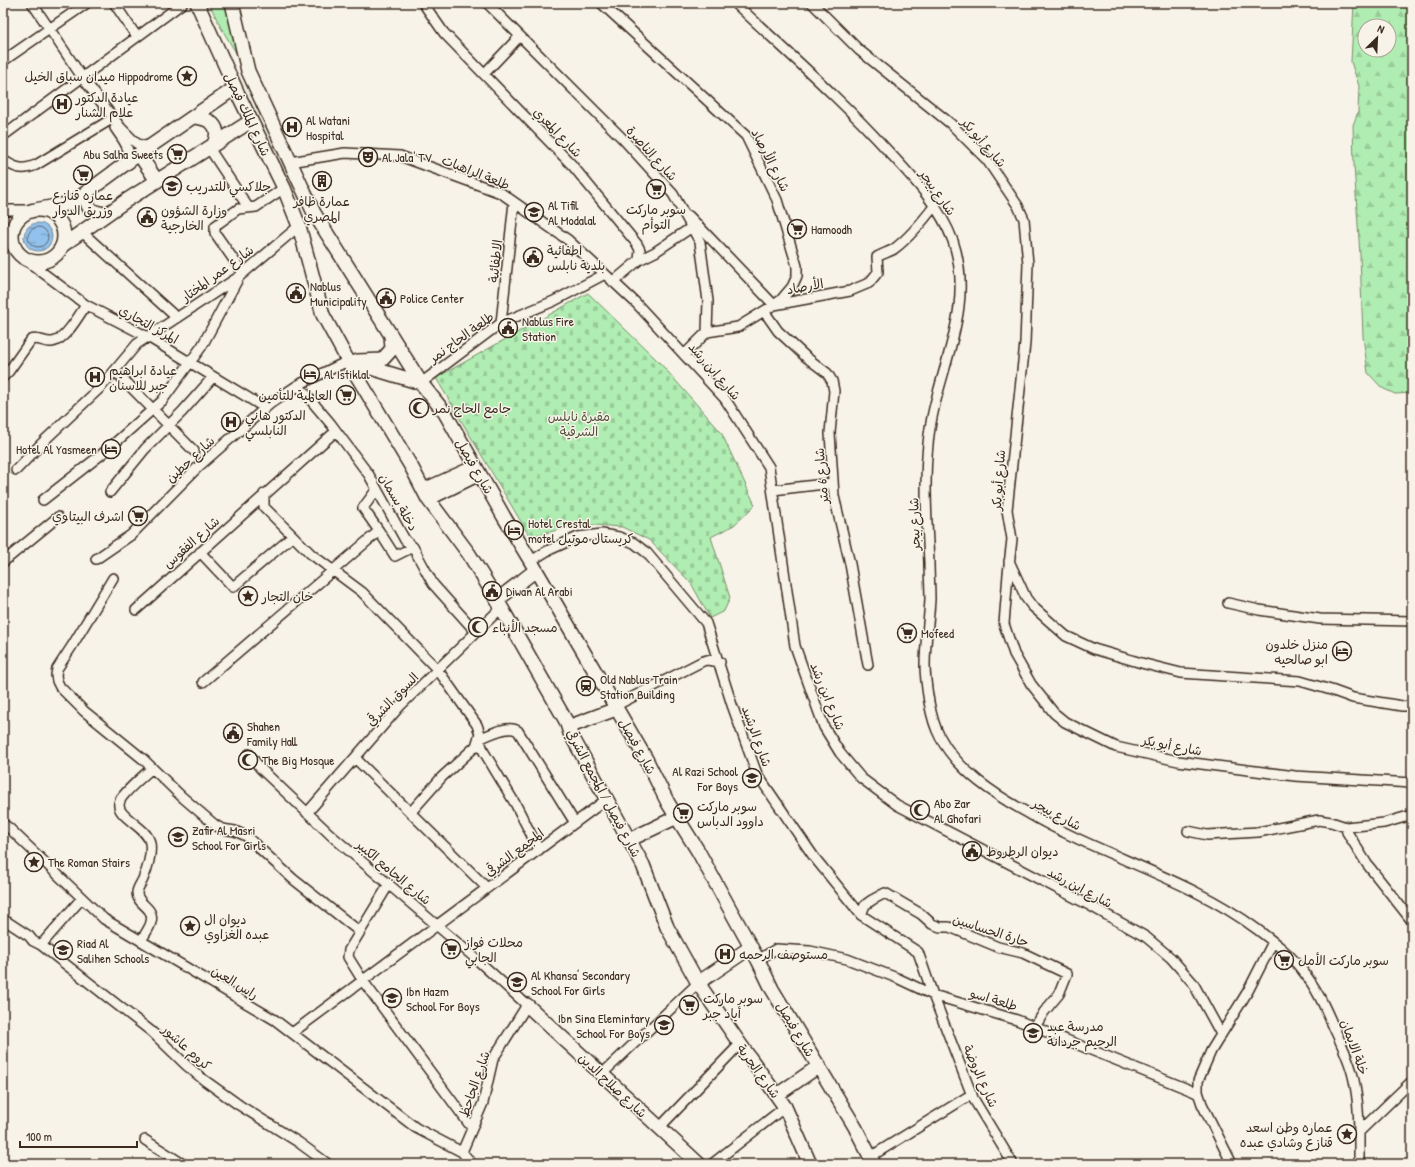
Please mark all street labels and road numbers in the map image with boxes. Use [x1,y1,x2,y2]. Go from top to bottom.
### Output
street label: شارع الملك فيصل [220,69,275,159]
street label: شارع المعري [529,103,586,162]
street label: شارع أبو بكر [956,112,1011,172]
street label: شارع الناصرة [622,122,682,185]
street label: شارع الأرصاد [747,125,795,195]
street label: طلعة الراهبات [439,150,513,194]
street label: شارع بيجر [914,164,961,219]
street label: الاطفائية [484,239,506,283]
street label: شارع عمر المختار [176,240,258,307]
street label: الأرصاد [785,274,825,298]
street label: المركز التجاري [115,300,182,349]
street label: طلعة الحاج نمر [424,307,498,368]
street label: شارع ابن رشد [684,338,745,404]
street label: شارع حطين [162,432,219,487]
street label: شارع فيصل [451,435,498,498]
street label: شارع 6 متر [810,447,833,506]
street label: شارع أبو بكر [987,449,1010,512]
street label: دخلة بسمان [375,470,423,534]
street label: شارع بيجر [904,497,925,552]
street label: شارع الفقوس [159,512,224,573]
street label: شارع ابن رشد [805,660,850,733]
street label: السوق الشرقي [362,668,423,731]
street label: شارع الرشيد [737,703,776,769]
street label: شارع فيصل [614,715,661,778]
street label: شارع فيصل / المجمع الشرقي [561,726,646,861]
street label: شارع أبو بكر [1139,730,1204,761]
street label: شارع بيجر [1028,793,1085,835]
street label: المجمع الشرقي [481,824,549,882]
street label: شارع الجامع الكبير [351,835,435,910]
street label: شارع ابن رشد [1044,862,1116,913]
street label: حارة الحساسين [951,909,1031,951]
street label: راس العين [208,961,262,1003]
street label: طلعة اسو [967,983,1020,1015]
street label: شارع فيصل [772,998,820,1060]
street label: خلة الايمان [1337,1017,1373,1077]
street label: كروم عاشور [156,1019,216,1076]
street label: شارع الحرية [732,1040,785,1102]
street label: شارع الروضة [958,1042,1003,1111]
street label: شارع الجاحظ [454,1048,495,1120]
street label: شارع صلاح الدين [574,1049,651,1122]

